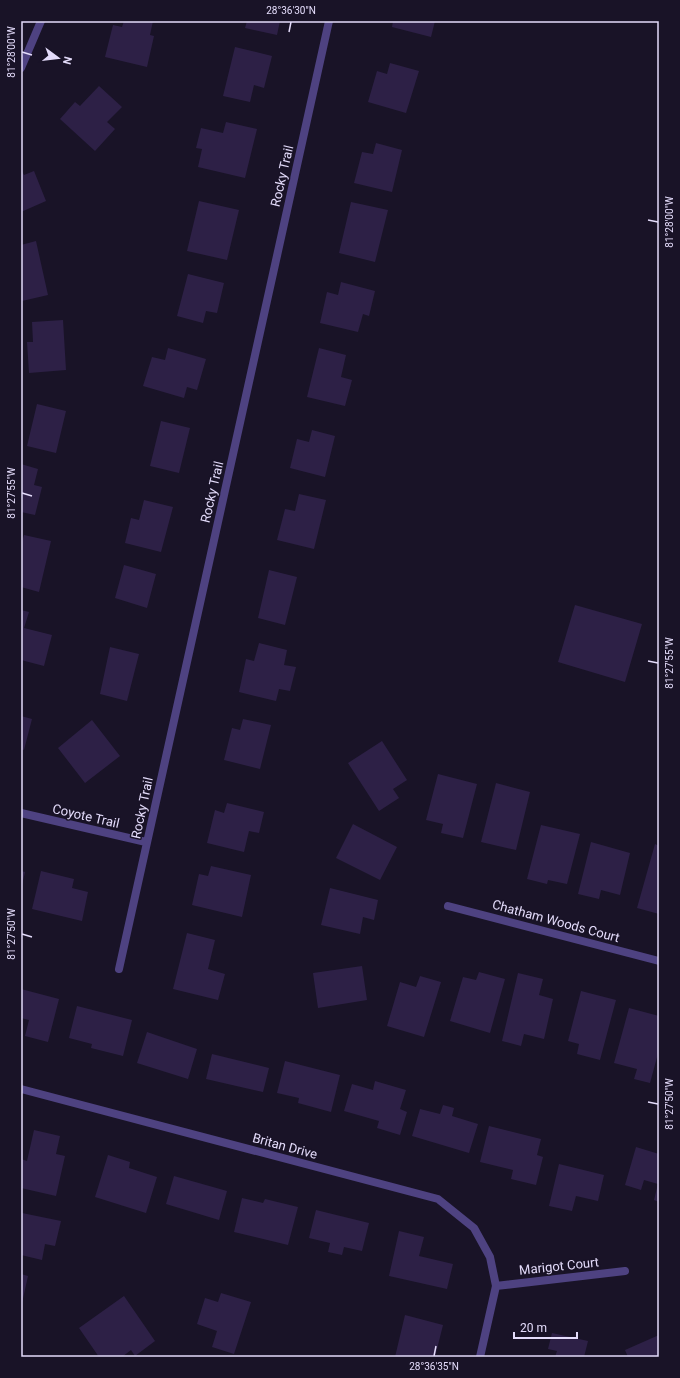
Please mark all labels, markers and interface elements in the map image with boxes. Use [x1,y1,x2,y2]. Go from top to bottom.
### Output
text: 28°36'30"N [266,5,316,16]
text: 81°28'00"W [6,26,17,78]
north arrow [38,38,78,78]
text: N [60,55,74,66]
street label: Rocky Trail [268,144,296,208]
text: 81°28'00"W [664,196,675,248]
street label: Rocky Trail [198,460,226,524]
text: 81°27'55"W [6,467,17,519]
text: 81°27'55"W [664,637,675,689]
street label: Rocky Trail [128,776,156,840]
street label: Coyote Trail [51,801,121,831]
street label: Chatham Woods Court [491,897,621,945]
text: 81°27'50"W [6,908,17,960]
text: 81°27'50"W [664,1078,675,1130]
street label: Britan Drive [251,1130,319,1162]
street label: Marigot Court [518,1254,600,1278]
scale bar [514,1314,577,1340]
text: 20 m [520,1321,547,1335]
text: 28°36'35"N [409,1361,459,1372]

